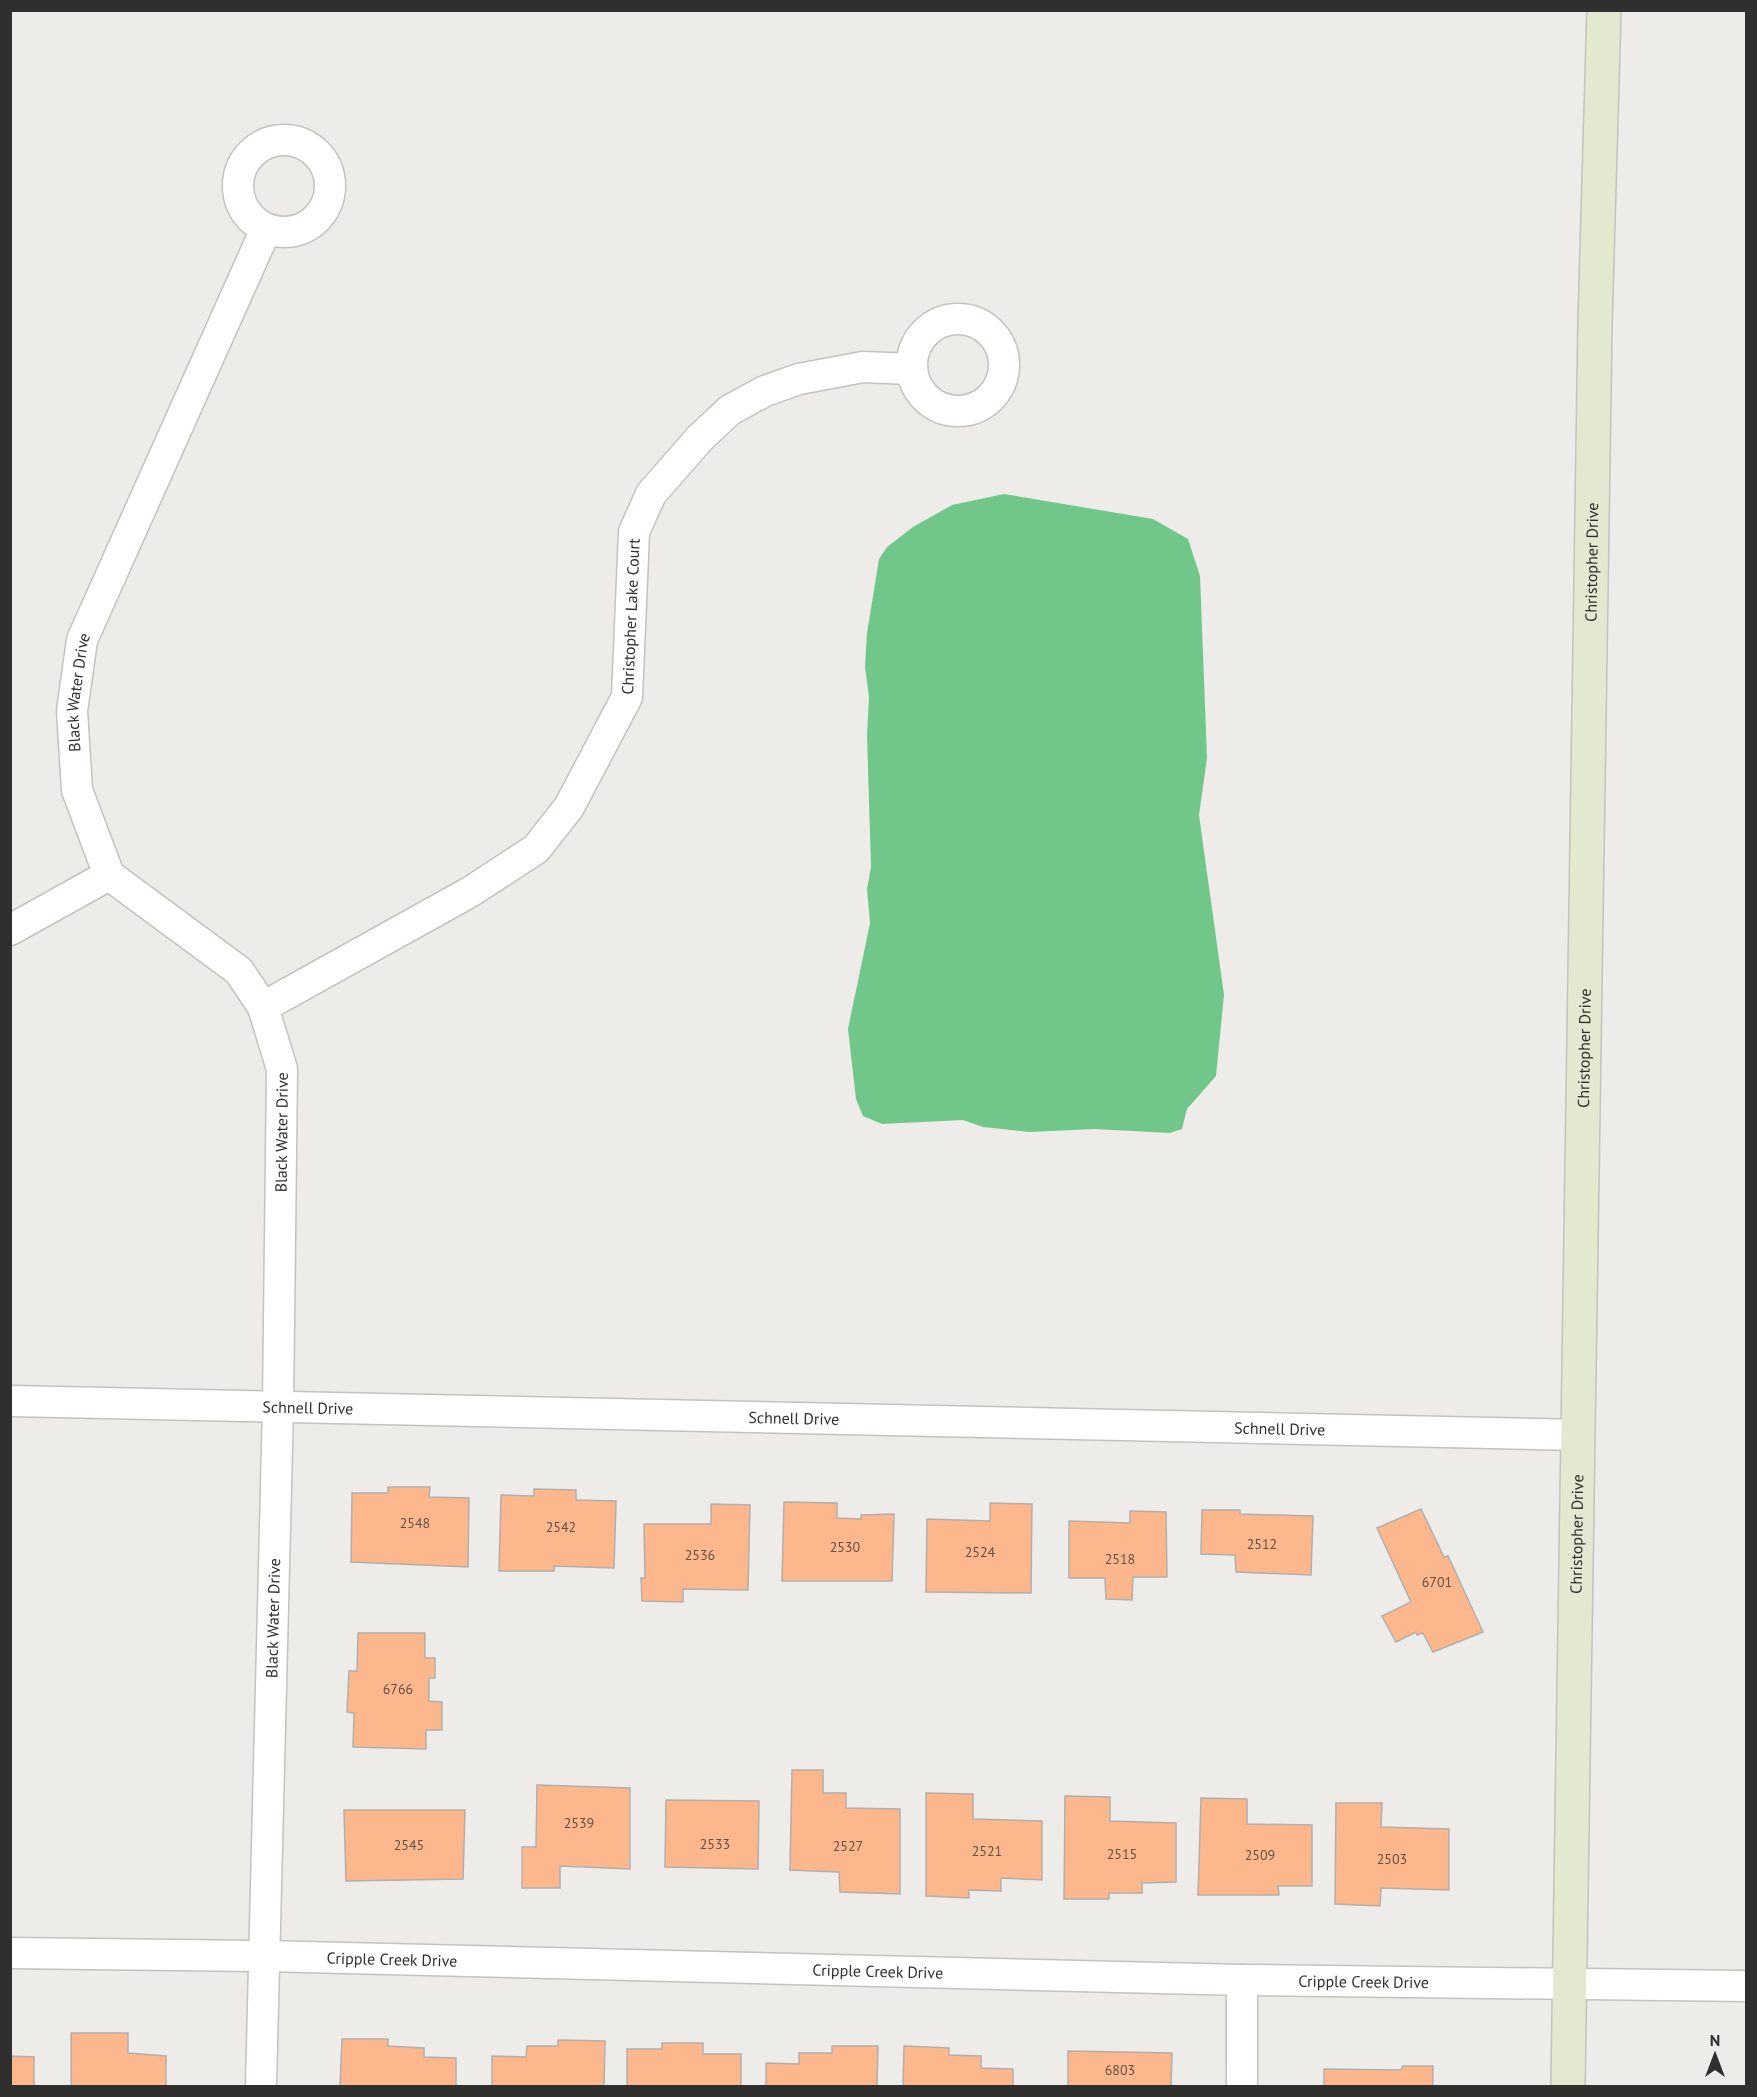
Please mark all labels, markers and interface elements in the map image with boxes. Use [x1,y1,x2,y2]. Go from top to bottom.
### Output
street label: Christopher Drive [1580,502,1602,622]
street label: Christopher Lake Court [617,537,644,695]
street label: Black Water Drive [62,629,94,752]
street label: Christopher Drive [1573,988,1595,1108]
street label: Black Water Drive [271,1072,292,1192]
street label: Schnell Drive [262,1396,354,1418]
street label: Schnell Drive [748,1407,839,1429]
street label: Schnell Drive [1234,1418,1325,1439]
street label: Christopher Drive [1566,1474,1587,1594]
house number: 2548 [400,1514,430,1532]
house number: 2542 [546,1518,576,1536]
house number: 2512 [1247,1535,1277,1553]
house number: 2530 [830,1538,861,1556]
house number: 2524 [965,1543,996,1561]
house number: 2536 [685,1546,715,1564]
house number: 2518 [1105,1550,1135,1568]
street label: Black Water Drive [261,1558,284,1678]
house number: 6701 [1422,1573,1452,1591]
house number: 6766 [383,1680,413,1698]
house number: 2539 [564,1814,594,1832]
house number: 2533 [700,1835,730,1853]
house number: 2545 [394,1836,424,1854]
house number: 2527 [833,1837,863,1855]
house number: 2521 [972,1842,1002,1860]
house number: 2515 [1107,1845,1137,1863]
house number: 2509 [1245,1846,1275,1864]
house number: 2503 [1377,1850,1407,1868]
street label: Cripple Creek Drive [326,1948,458,1971]
street label: Cripple Creek Drive [812,1959,943,1983]
street label: Cripple Creek Drive [1298,1971,1429,1992]
north arrow [1685,2025,1745,2085]
text: N [1710,2030,1720,2050]
house number: 6803 [1105,2061,1135,2079]

